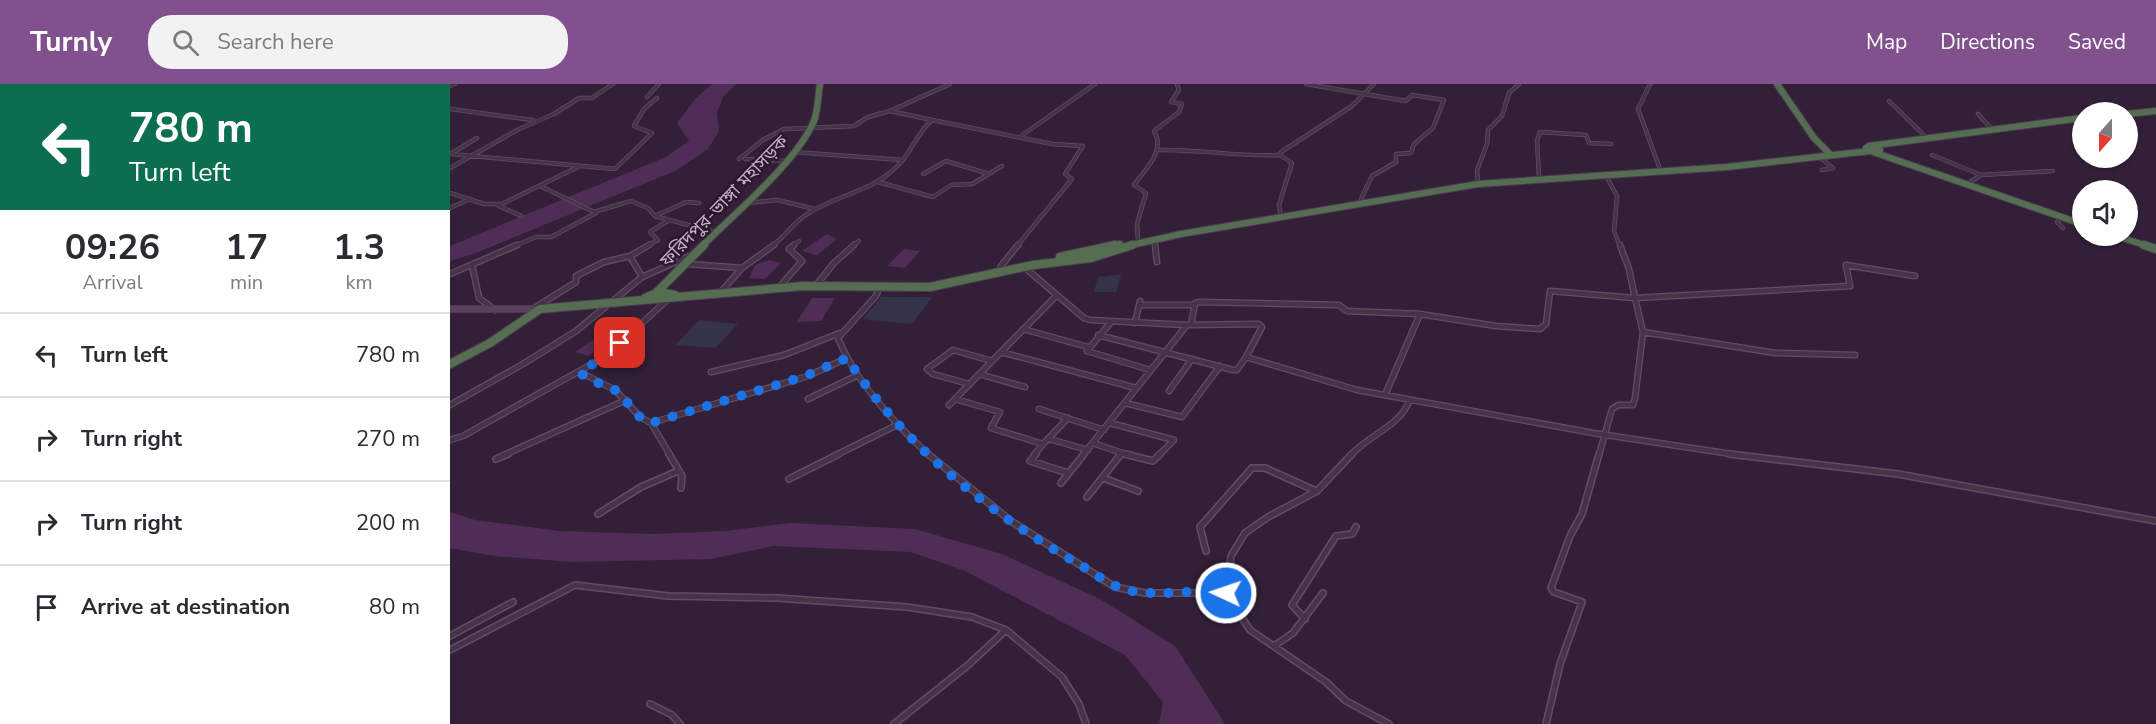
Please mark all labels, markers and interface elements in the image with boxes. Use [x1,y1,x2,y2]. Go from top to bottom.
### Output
search box [148,15,568,69]
text: Turnly [30,23,112,61]
icon: search [169,26,202,59]
text: Search here [217,27,334,57]
text: Map [1866,28,1907,56]
text: Directions [1940,28,2035,56]
text: Saved [2068,28,2126,56]
text: 780 m [129,100,253,157]
north arrow [2072,102,2138,168]
map controls [2072,102,2138,246]
icon: left [30,108,108,186]
street label: ফরিদপুর-ভাঙ্গা মহাসড়ক [654,129,794,273]
text: Turn left [129,154,230,191]
button: sound [2072,180,2138,246]
text: 09:26 [65,223,160,272]
text: 17 [225,223,268,272]
text: 1.3 [333,223,385,272]
text: Arrival [82,269,143,296]
text: min [230,269,263,296]
text: km [346,269,373,296]
pin [594,317,645,368]
icon: arrive [603,326,636,359]
icon: left [30,339,63,372]
text: Turn left [81,340,168,370]
text: 780 m [356,340,420,370]
icon: right [30,423,63,456]
text: Turn right [81,424,182,454]
text: 270 m [356,424,420,454]
icon: right [30,507,63,540]
text: Turn right [81,508,182,538]
text: 200 m [356,508,420,538]
position arrow [1194,561,1258,625]
icon: arrive [30,591,63,624]
text: Arrive at destination [81,592,290,622]
text: 80 m [369,592,420,622]

